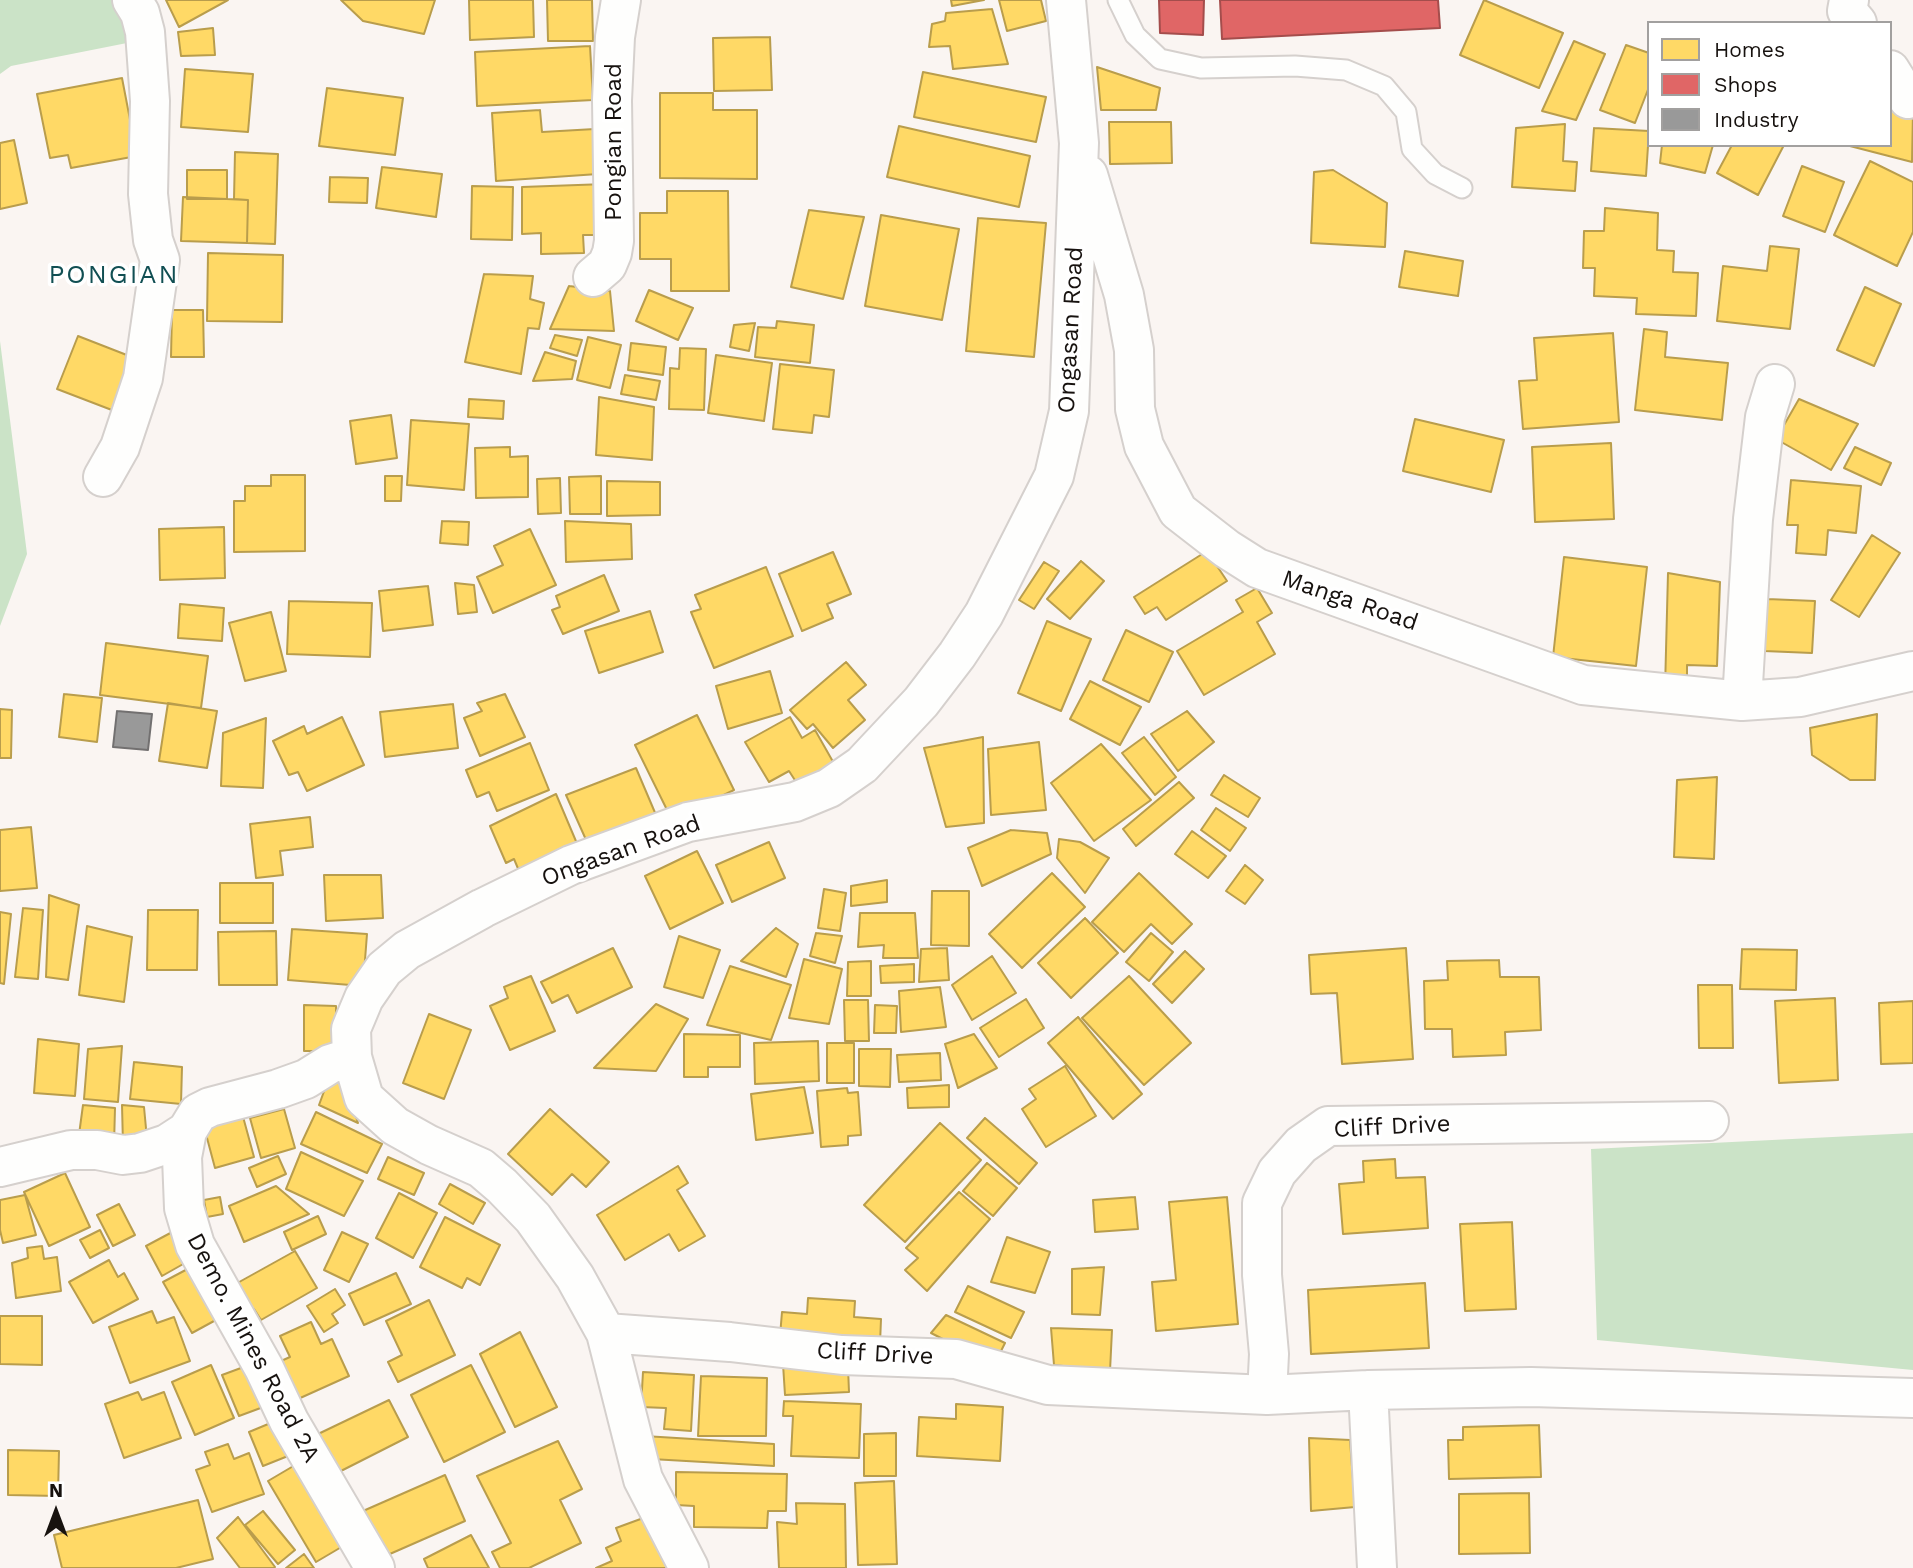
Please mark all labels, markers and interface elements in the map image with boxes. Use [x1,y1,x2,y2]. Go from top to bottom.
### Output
legend [1647,21,1892,147]
text: Homes [1714,37,1785,62]
street label: Pongian Road [600,63,628,221]
text: Shops [1714,72,1777,97]
text: Industry [1714,107,1799,132]
street label: Ongasan Road [1052,246,1090,414]
district label: PONGIAN [49,259,179,291]
street label: Manga Road [1278,564,1422,638]
street label: Ongasan Road [538,809,704,893]
street label: Cliff Drive [1333,1110,1451,1144]
street label: Demo. Mines Road 2A [180,1228,326,1468]
street label: Cliff Drive [816,1337,934,1371]
north arrow [21,1477,91,1547]
text: N [49,1479,63,1502]

